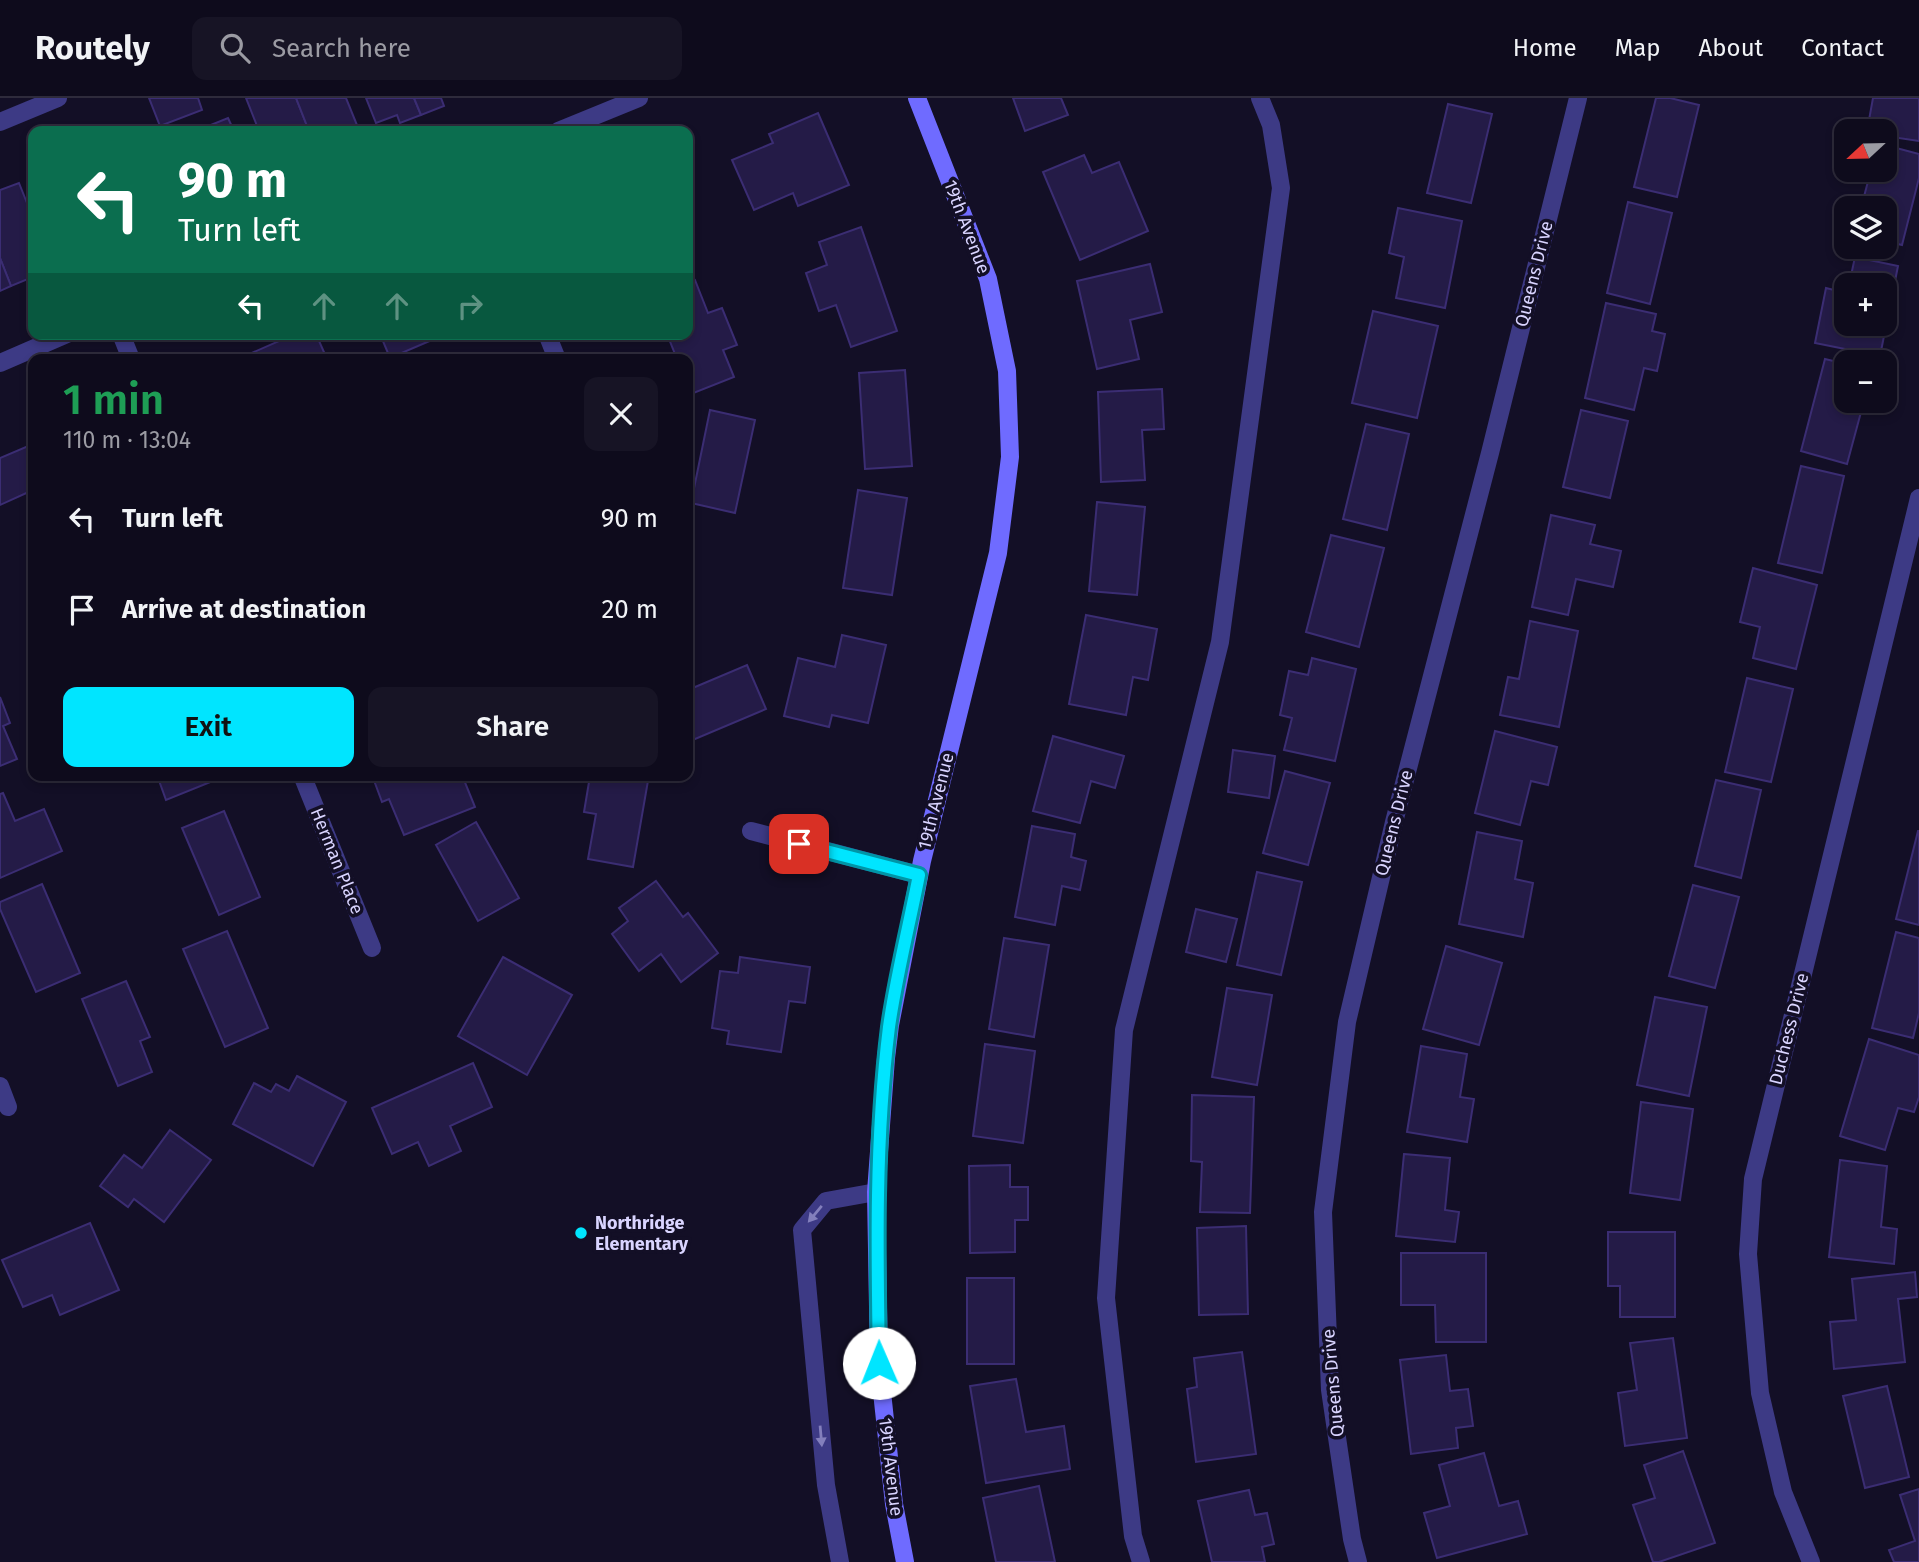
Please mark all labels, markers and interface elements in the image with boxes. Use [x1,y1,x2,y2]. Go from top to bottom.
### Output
search box [192,17,682,80]
text: Routely [35,28,150,68]
icon: search [216,29,254,67]
text: Search here [272,33,411,64]
text: Home [1513,34,1577,62]
text: Map [1615,34,1661,62]
text: About [1699,34,1763,62]
text: Contact [1801,34,1884,62]
north arrow [1834,119,1897,182]
map controls [1834,119,1897,413]
text: 90 m [178,151,287,210]
icon: left [63,154,154,245]
street label: 19th Avenue [939,177,995,277]
button: layers [1834,196,1897,259]
text: Turn left [178,211,300,249]
street label: Queens Drive [1510,219,1558,329]
button: + [1834,273,1897,336]
icon: left [232,287,270,325]
icon: ahead [305,287,343,325]
icon: ahead [378,287,416,325]
icon: right [451,287,489,325]
button: − [1834,350,1897,413]
text: 1 min [63,375,164,425]
button: close [584,377,658,451]
text: 110 m · 13:04 [63,426,191,454]
icon: left [63,500,101,538]
text: Turn left [122,503,223,534]
text: 90 m [601,503,658,534]
icon: arrive [63,591,101,629]
text: Arrive at destination [122,594,366,625]
text: 20 m [601,594,658,625]
button: Exit [63,687,354,767]
button: Share [368,687,658,767]
street label: 19th Avenue [913,750,959,852]
street label: Queens Drive [1370,768,1418,878]
street label: Herman Place [306,805,368,917]
pin [769,814,829,874]
icon: arrive [780,825,818,863]
street label: Duchess Drive [1764,971,1814,1087]
one-way arrow [808,1206,823,1223]
place label: Northridge Elementary [595,1212,689,1255]
marker: Northridge Elementary [573,1225,589,1241]
position arrow [842,1326,916,1400]
street label: Queens Drive [1317,1328,1349,1438]
street label: 19th Avenue [874,1417,908,1517]
one-way arrow [816,1425,827,1447]

